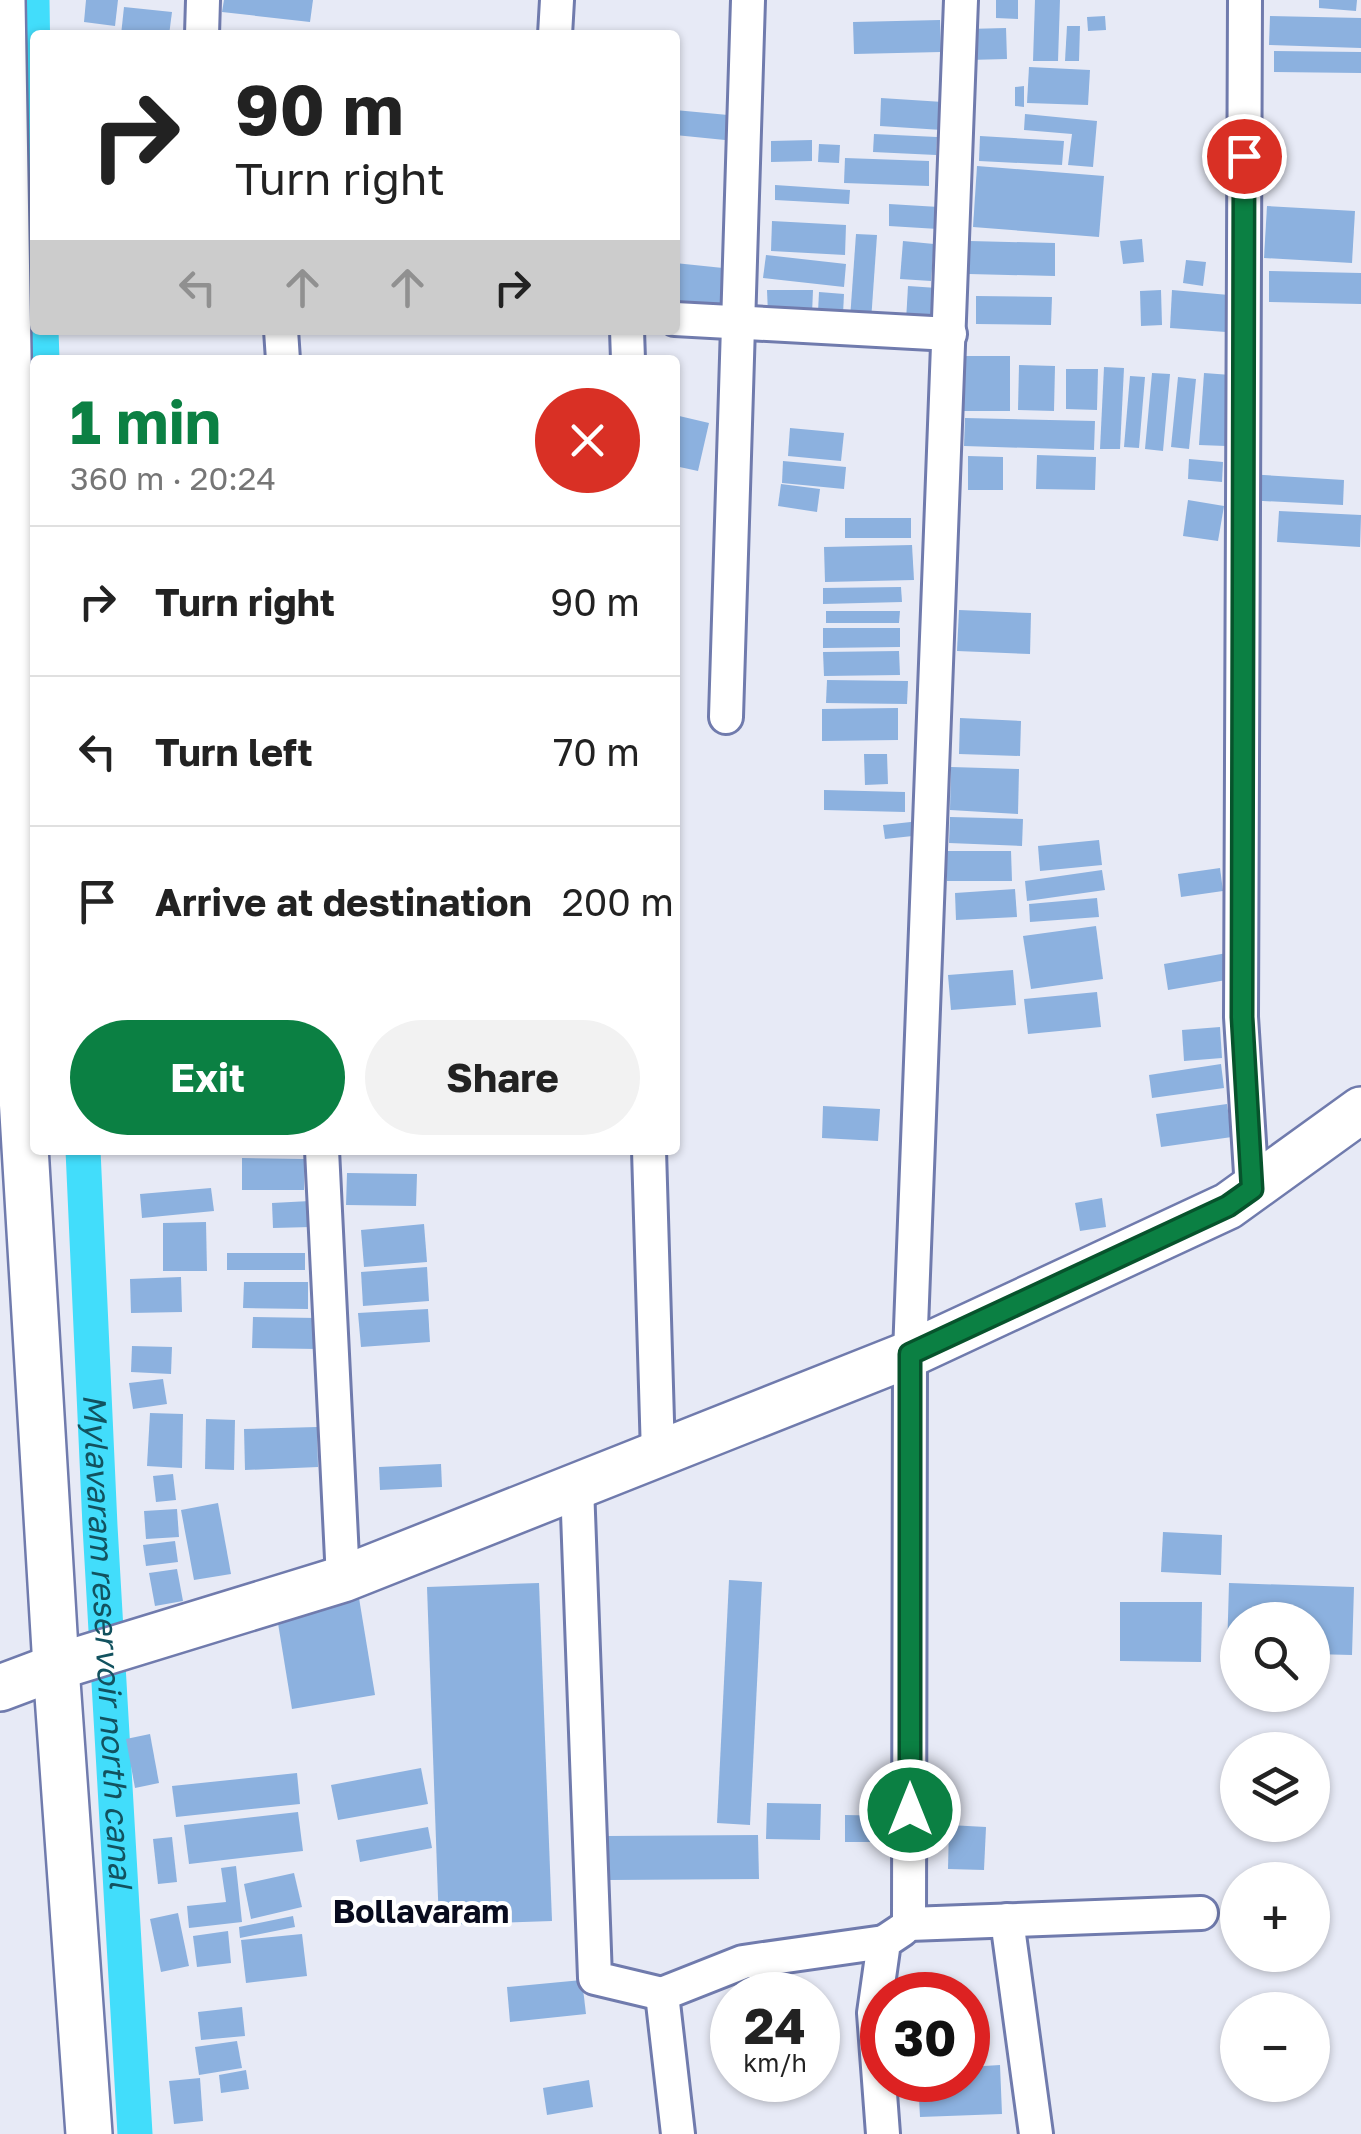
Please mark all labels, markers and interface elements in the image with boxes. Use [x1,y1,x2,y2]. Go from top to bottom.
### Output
text: 90 m [235,66,404,150]
icon: right [70,70,200,200]
pin [1202,114,1287,199]
icon: arrive [1217,129,1272,184]
text: Turn right [235,151,445,205]
icon: left [170,260,225,315]
icon: ahead [275,260,330,315]
icon: ahead [380,260,435,315]
icon: right [485,260,540,315]
text: 1 min [70,385,221,457]
button: close [535,388,640,493]
text: 360 m · 20:24 [70,459,276,497]
icon: right [70,574,125,629]
text: Turn right [155,579,335,624]
text: 90 m [550,579,640,624]
icon: left [70,724,125,779]
text: Turn left [155,729,313,774]
text: 70 m [553,729,640,774]
icon: arrive [70,874,125,929]
text: Arrive at destination [155,879,532,924]
text: 200 m [562,879,674,924]
button: Exit [70,1020,345,1135]
button: Share [365,1020,640,1135]
water label: Mylavaram reservoir north canal [76,1393,141,1892]
map controls [1220,1602,1330,2102]
button: search [1220,1602,1330,1712]
button: layers [1220,1732,1330,1842]
position arrow [858,1758,962,1862]
button: + [1220,1862,1330,1972]
district label: Bollavaram [333,1892,509,1930]
speed limit sign: 30 [860,1972,990,2102]
button: − [1220,1992,1330,2102]
text: 24 [744,1995,806,2055]
text: km/h [743,2047,807,2078]

